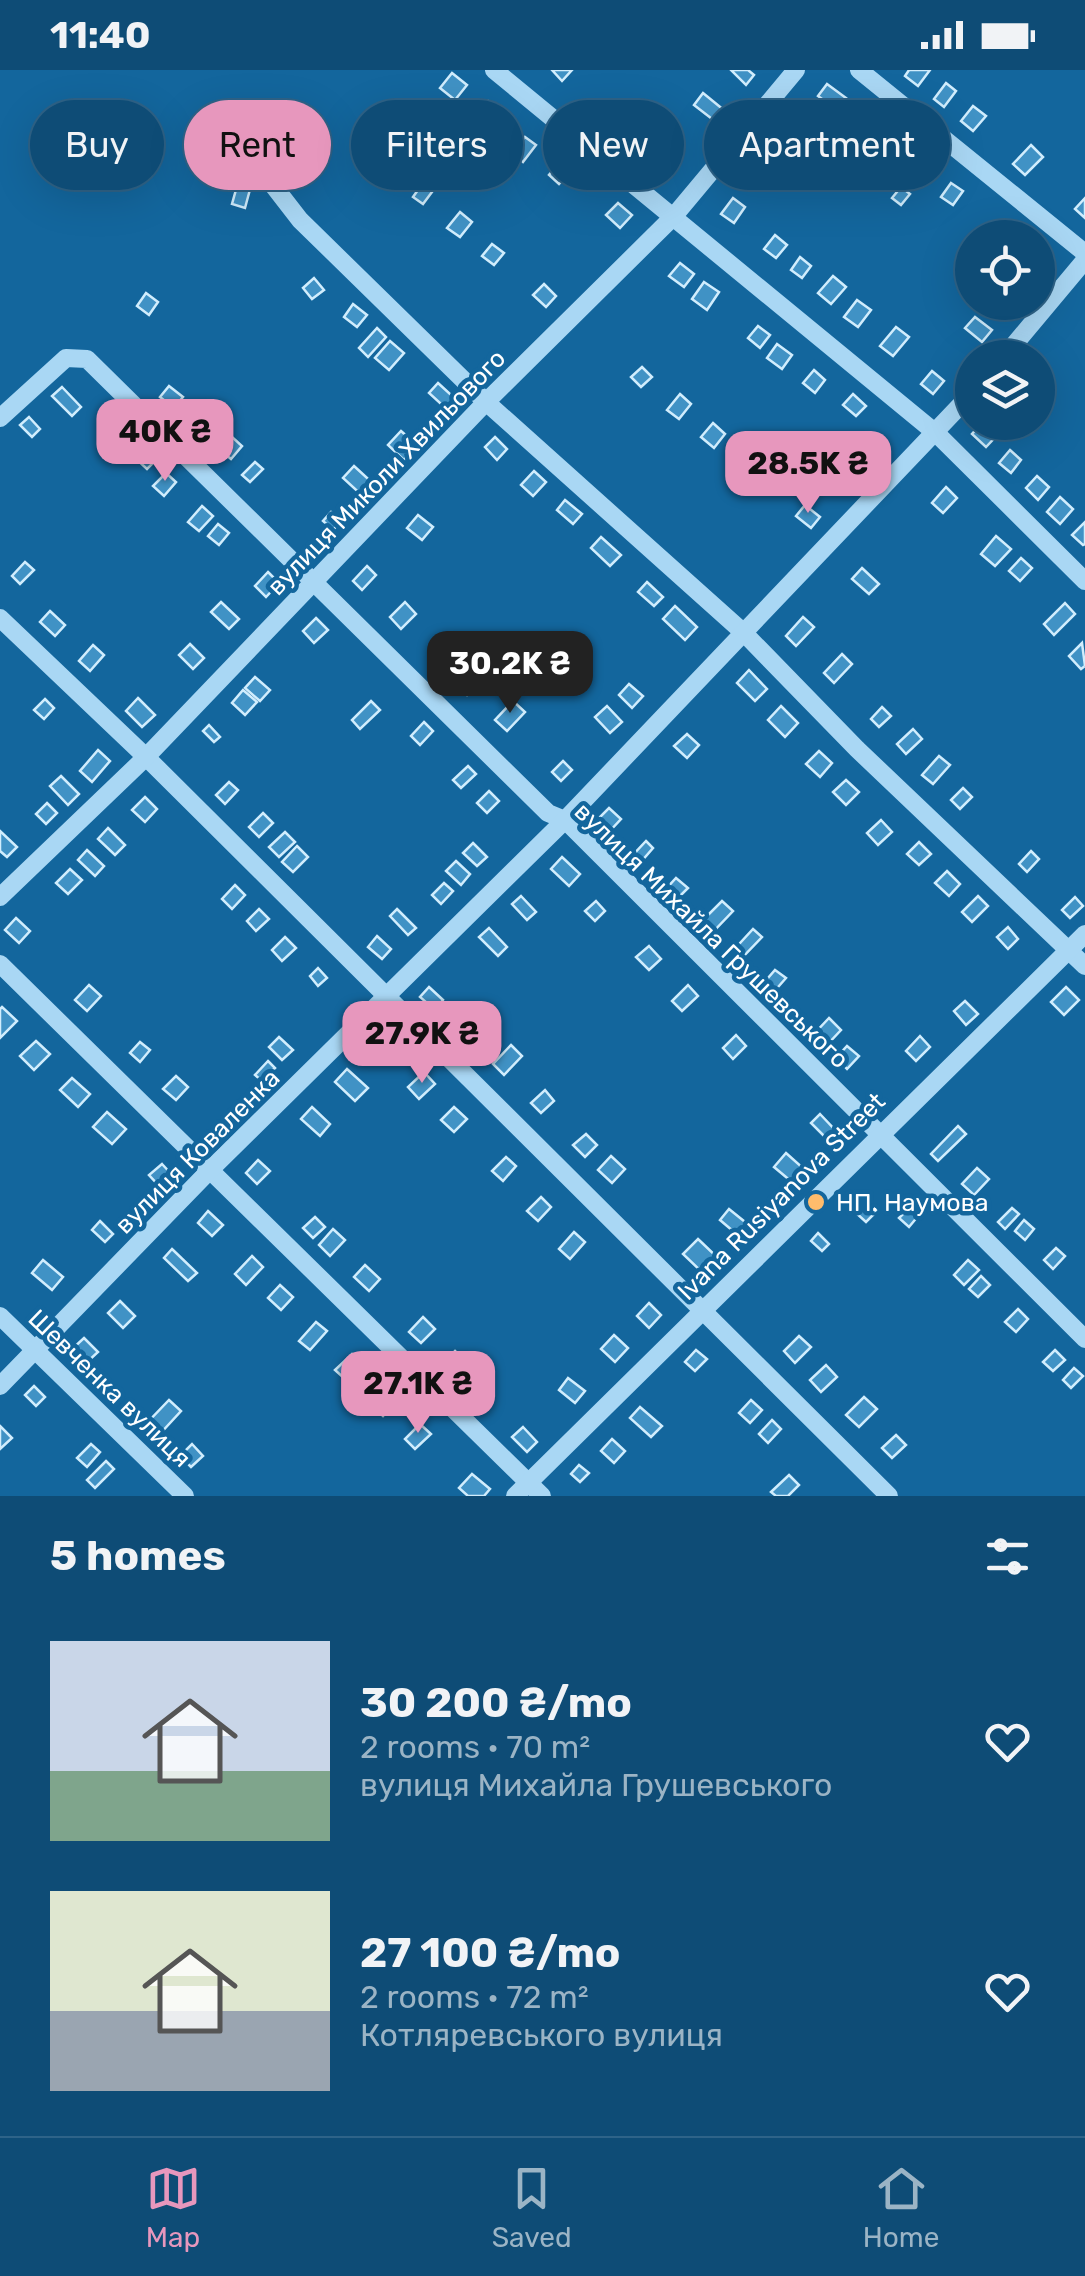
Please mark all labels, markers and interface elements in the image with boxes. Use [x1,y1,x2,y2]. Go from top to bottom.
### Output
text: 11:40 [50,12,151,58]
chip: Buy [30,100,164,190]
chip: Rent [184,100,331,190]
chip: Filters [351,100,523,190]
chip: New [543,100,684,190]
chip: Apartment [704,100,950,190]
map controls [955,220,1055,440]
button: locate [955,220,1055,320]
button: layers [955,340,1055,440]
street label: вулиця Миколи Хвильового [262,344,511,601]
pin: 40K ₴ [95,399,235,484]
text: 40K ₴ [118,412,212,450]
pin: 28.5K ₴ [716,431,900,516]
text: 28.5K ₴ [747,444,869,482]
pin: 30.2K ₴ [418,631,602,716]
text: 30.2K ₴ [449,644,571,682]
street label: вулиця Михайла Грушевського [569,797,854,1074]
pin: 27.9K ₴ [330,1001,514,1086]
text: 27.9K ₴ [364,1014,480,1052]
street label: вулиця Коваленка [109,1063,285,1239]
street label: Ivana Rusiyanova Street [672,1087,891,1306]
place label: НП. Наумова [836,1188,989,1217]
marker: НП. Наумова [805,1191,827,1213]
street label: Шевченка вулиця [23,1304,197,1473]
pin: 27.1K ₴ [326,1351,510,1436]
text: 27.1K ₴ [363,1364,473,1402]
icon: filters [980,1529,1035,1584]
text: 5 homes [50,1531,226,1581]
text: 30 200 ₴/mo [360,1678,632,1728]
icon: home [130,1681,250,1801]
icon: heart [980,1714,1035,1769]
text: 2 rooms · 70 m² [360,1728,590,1766]
text: вулиця Михайла Грушевського [360,1766,832,1804]
text: 27 100 ₴/mo [360,1928,621,1978]
icon: home [130,1931,250,2051]
icon: heart [980,1964,1035,2019]
text: 2 rooms · 72 m² [360,1978,589,2016]
text: Котляревського вулиця [360,2016,723,2054]
tab: Map [146,2161,201,2254]
tab: Saved [492,2161,572,2254]
tab: Home [863,2161,939,2254]

